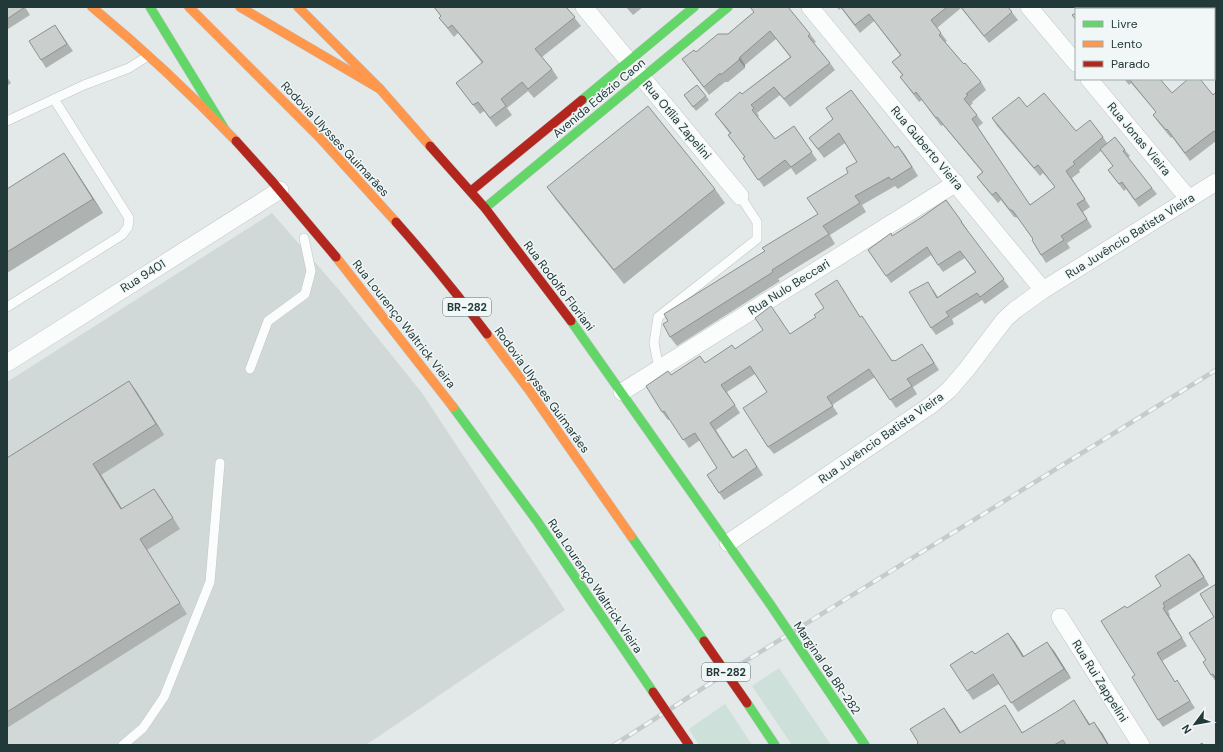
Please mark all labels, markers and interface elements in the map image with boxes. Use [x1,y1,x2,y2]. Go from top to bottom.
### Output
legend [1075,8,1215,80]
text: Livre [1111,16,1138,32]
text: Lento [1111,36,1142,52]
street label: Avenida Edézio Caon [549,54,649,141]
text: Parado [1111,56,1150,72]
street label: Rua Otília Zapelini [639,77,715,163]
street label: Rodovia Ulysses Guimarães [277,78,393,200]
street label: Rua Jonas Vieira [1104,99,1174,179]
street label: Rua Guberto Vieira [887,103,967,193]
street label: Rua Juvêncio Batista Vieira [1062,190,1198,282]
street label: Rua Rodolfo Floriani [520,238,598,334]
street label: Rua Nulo Beccari [745,255,833,319]
street label: Rua 9401 [117,256,169,296]
street label: Rua Lourenço Waltrick Vieira [349,257,459,391]
road number: BR-282 [443,298,491,316]
street label: Rodovia Ulysses Guimarães [491,324,593,456]
street label: Rua Juvêncio Batista Vieira [815,389,947,487]
street label: Rua Lourenço Waltrick Vieira [544,516,646,656]
street label: Marginal da BR-282 [790,619,864,718]
street label: Rua Rui Zappelini [1068,637,1132,725]
road number: BR-282 [702,663,750,681]
north arrow [1175,704,1215,744]
text: N [1178,722,1195,736]

